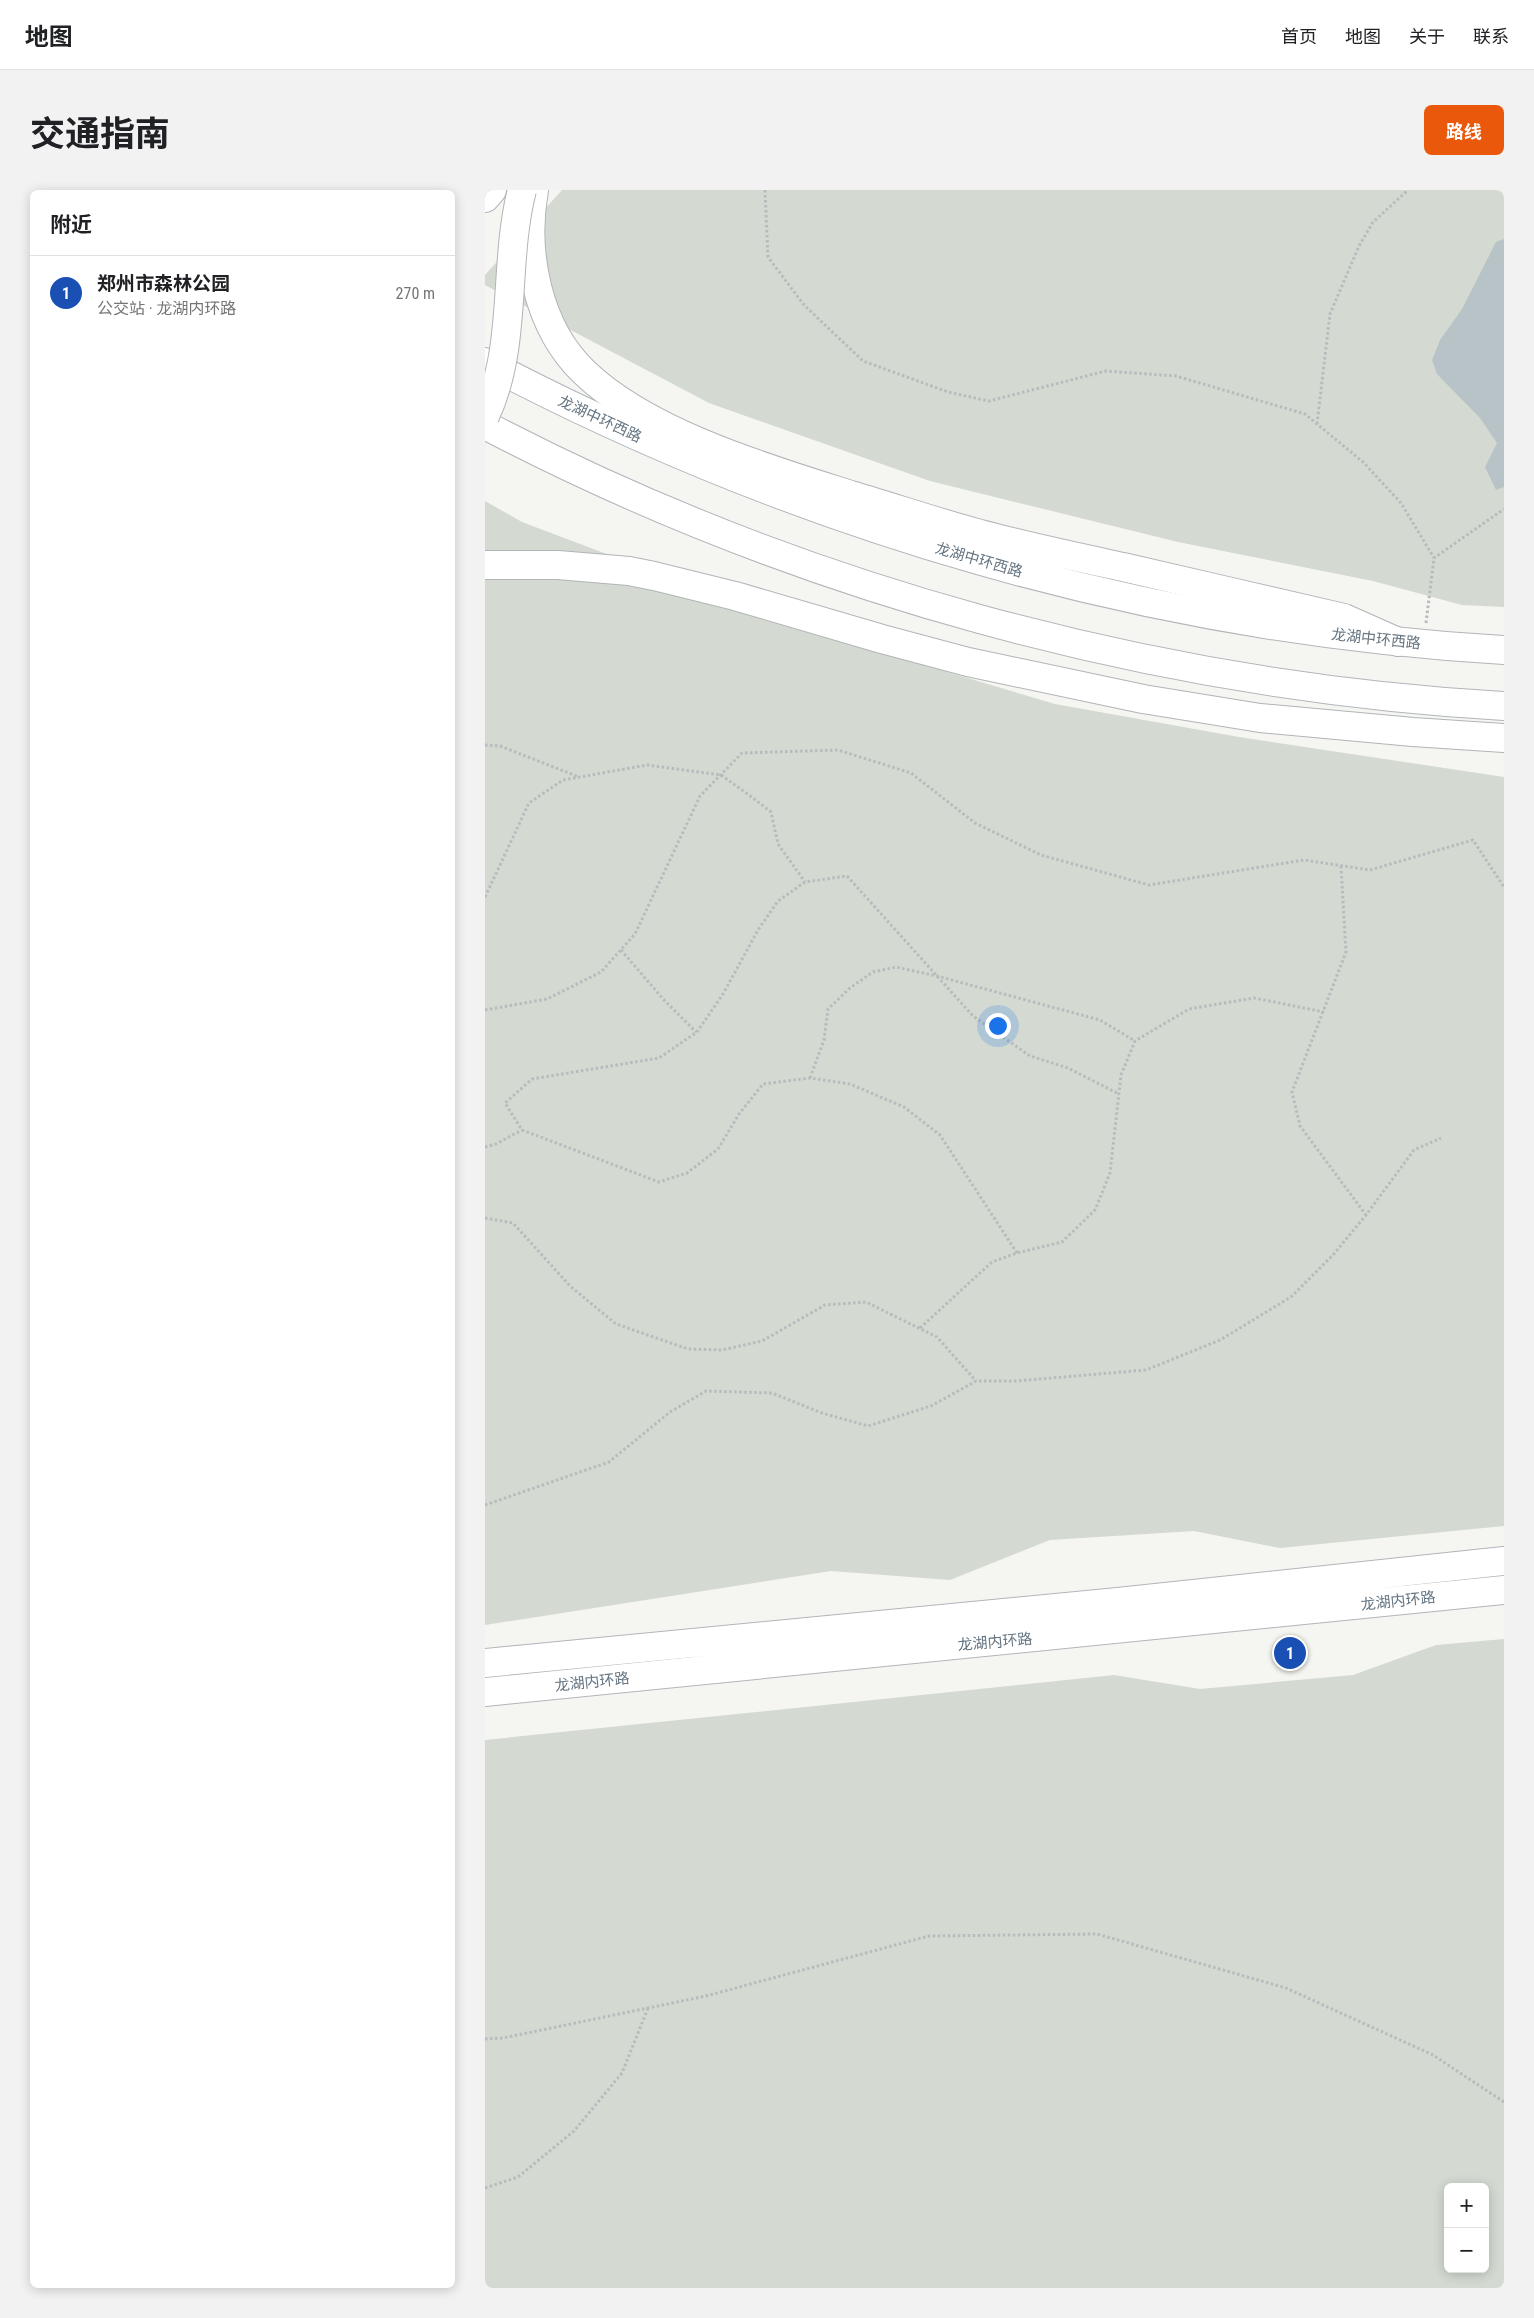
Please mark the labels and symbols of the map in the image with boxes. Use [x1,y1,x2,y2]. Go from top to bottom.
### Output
street label: 龙湖中环西路 [555,392,645,446]
street label: 龙湖中环西路 [933,539,1025,581]
street label: 龙湖中环西路 [1330,625,1422,653]
your location [985,1013,1011,1039]
street label: 龙湖内环路 [1360,1588,1436,1614]
street label: 龙湖内环路 [957,1630,1033,1654]
pin: 1 [1274,1634,1306,1672]
street label: 龙湖内环路 [554,1669,630,1695]

